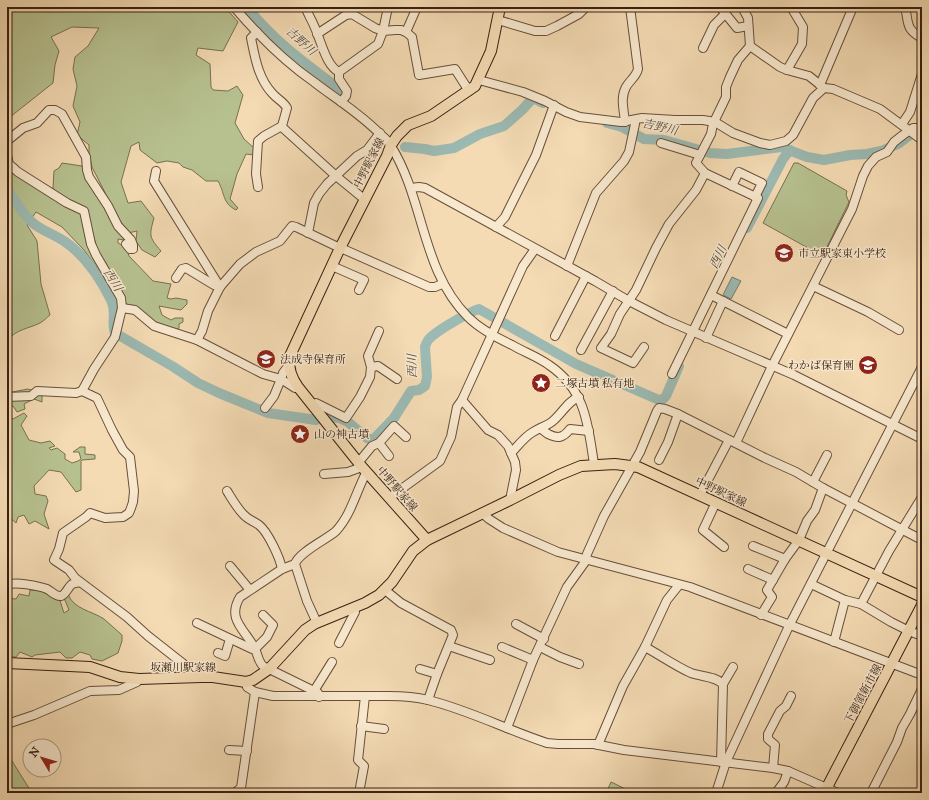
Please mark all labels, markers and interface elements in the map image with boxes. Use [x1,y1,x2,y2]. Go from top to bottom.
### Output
water label: 吉野川 [283,24,321,60]
water label: 吉野川 [641,116,681,138]
street label: 中野駅家線 [351,136,387,190]
water label: 西川 [706,241,730,271]
school or university icon: 市立駅家東小学校 [773,242,795,264]
place label: 市立駅家東小学校 [798,247,886,260]
water label: 西川 [101,266,126,296]
school or university icon: 法成寺保育所 [255,348,277,370]
water label: 西川 [405,352,419,378]
place label: 法成寺保育所 [280,353,346,366]
school or university icon: わかば保育園 [857,354,879,376]
place label: わかば保育園 [788,359,854,372]
place icon: 二塚古墳 私有地 [530,372,552,394]
place label: 二塚古墳 私有地 [555,377,634,390]
place icon: 山の神古墳 [289,423,311,445]
place label: 山の神古墳 [314,428,369,441]
street label: 中野駅家線 [374,464,420,514]
street label: 中野駅家線 [693,474,749,510]
street label: 坂瀬川駅家線 [150,661,216,674]
street label: 下御領新市線 [842,662,884,726]
north arrow [22,738,62,778]
text: N [27,744,43,760]

